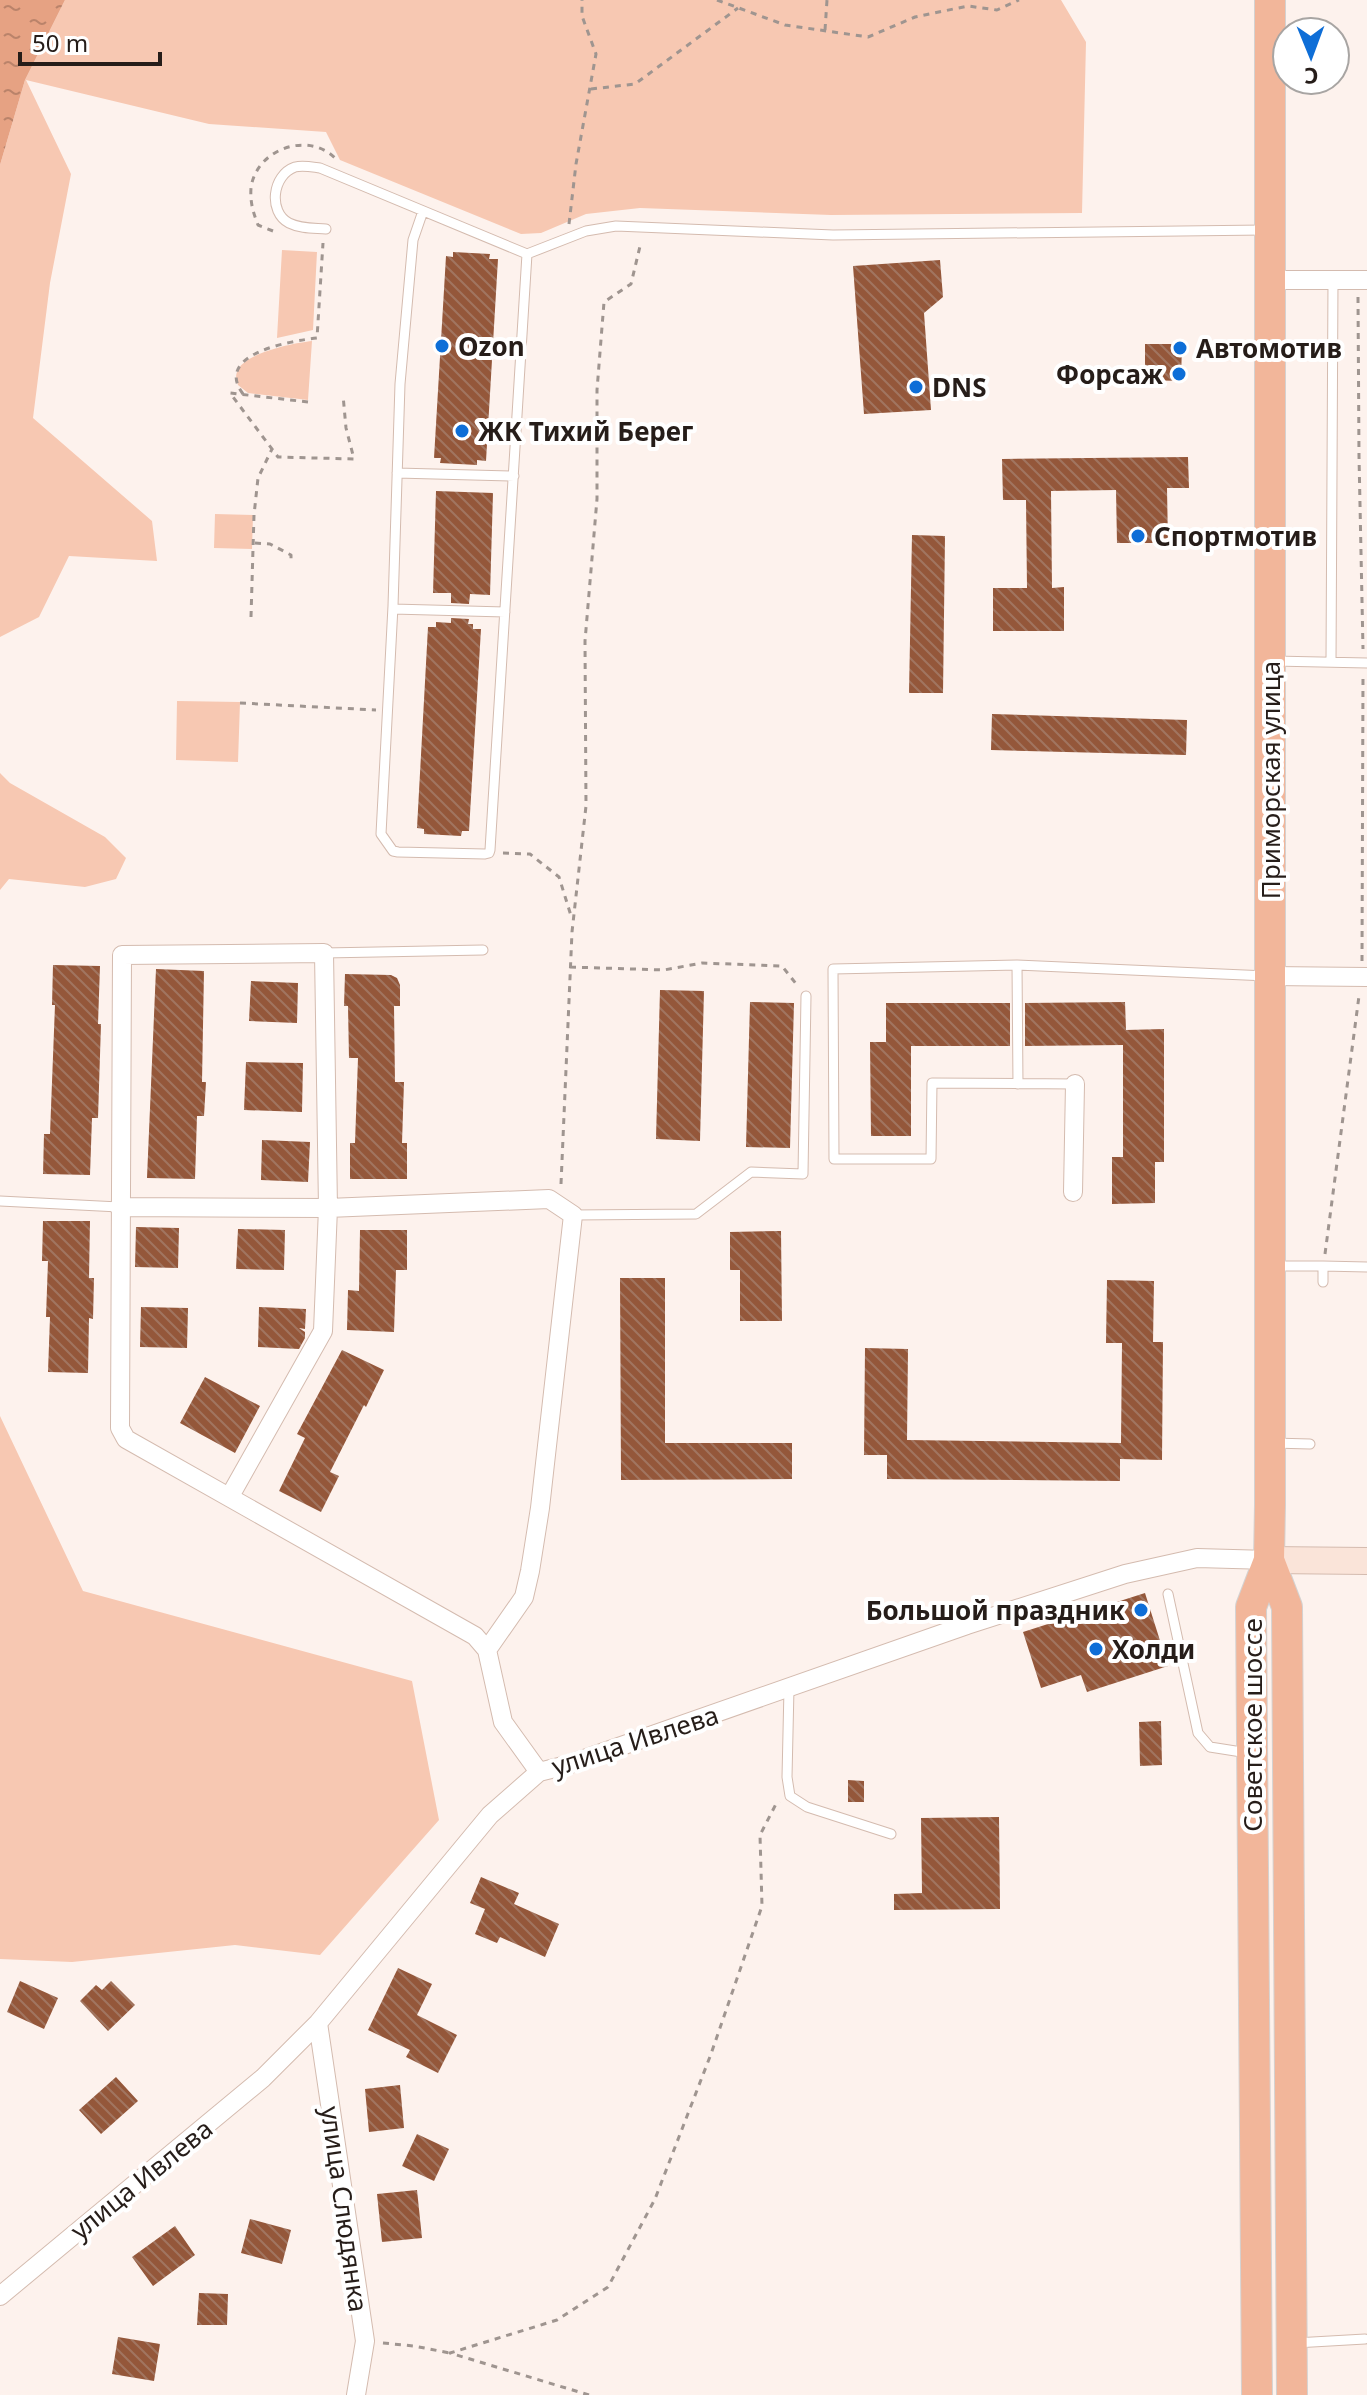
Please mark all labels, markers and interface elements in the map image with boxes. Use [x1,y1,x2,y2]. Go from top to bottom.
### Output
scale bar [20,16,160,66]
north arrow [1271,16,1351,96]
text: 50 m [32,26,88,59]
text: С [1304,62,1319,92]
place label: Ozon [458,328,525,364]
place label: Автомотив [1196,330,1342,366]
marker: Ozon [433,337,451,355]
marker: Автомотив [1171,339,1189,357]
place label: Форсаж [1056,356,1163,392]
marker: Форсаж [1170,365,1188,383]
place label: DNS [932,369,987,405]
marker: DNS [907,378,925,396]
place label: ЖК Тихий Берег [478,413,693,449]
marker: ЖК Тихий Берег [453,422,471,440]
place label: Спортмотив [1154,518,1317,554]
marker: Спортмотив [1129,527,1147,545]
street label: Приморская улица [1252,661,1288,899]
place label: Большой праздник [866,1592,1125,1628]
marker: Большой праздник [1132,1601,1150,1619]
street label: Советское шоссе [1234,1618,1270,1832]
place label: Холди [1112,1631,1195,1667]
marker: Холди [1087,1640,1105,1658]
street label: улица Ивлева [547,1696,723,1784]
street label: улица Слюдянка [313,2104,377,2314]
street label: улица Ивлева [62,2110,220,2248]

